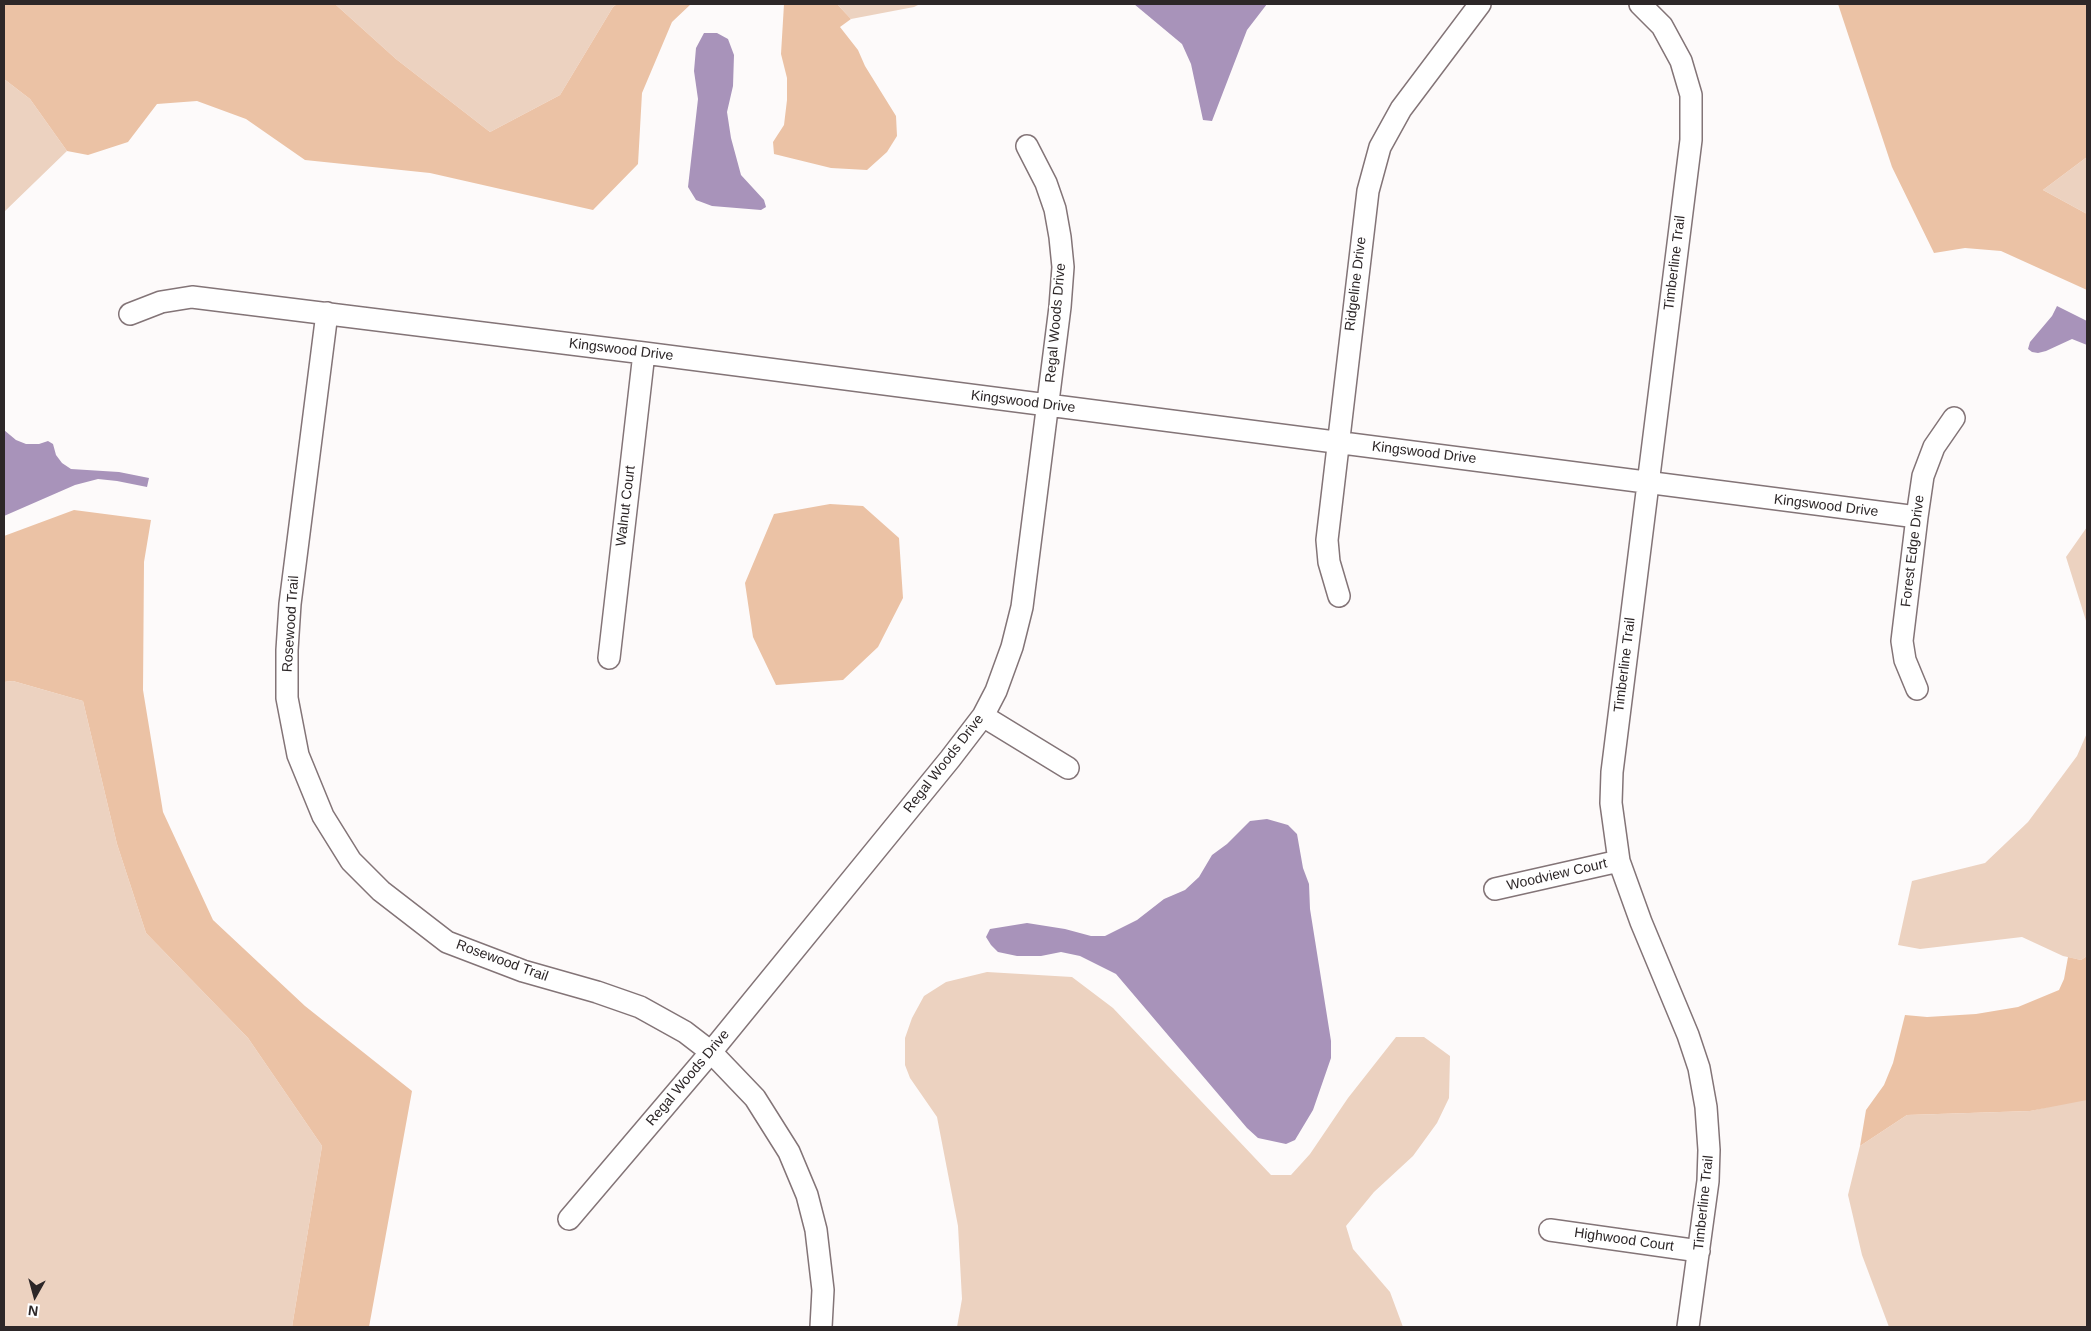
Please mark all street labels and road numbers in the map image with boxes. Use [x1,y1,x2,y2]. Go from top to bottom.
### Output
street label: Timberline Trail [1661,215,1689,311]
street label: Ridgeline Drive [1342,236,1370,332]
street label: Regal Woods Drive [1042,262,1070,384]
street label: Kingswood Drive [568,335,674,365]
street label: Kingswood Drive [970,387,1076,417]
street label: Kingswood Drive [1371,438,1477,468]
street label: Walnut Court [613,465,639,547]
street label: Kingswood Drive [1773,491,1879,521]
street label: Forest Edge Drive [1898,494,1928,608]
street label: Rosewood Trail [279,575,303,673]
street label: Timberline Trail [1611,617,1639,713]
street label: Regal Woods Drive [900,711,988,817]
street label: Woodview Court [1505,855,1609,895]
street label: Rosewood Trail [454,937,550,985]
street label: Regal Woods Drive [643,1027,733,1129]
street label: Timberline Trail [1691,1155,1717,1251]
street label: Highwood Court [1573,1225,1675,1255]

